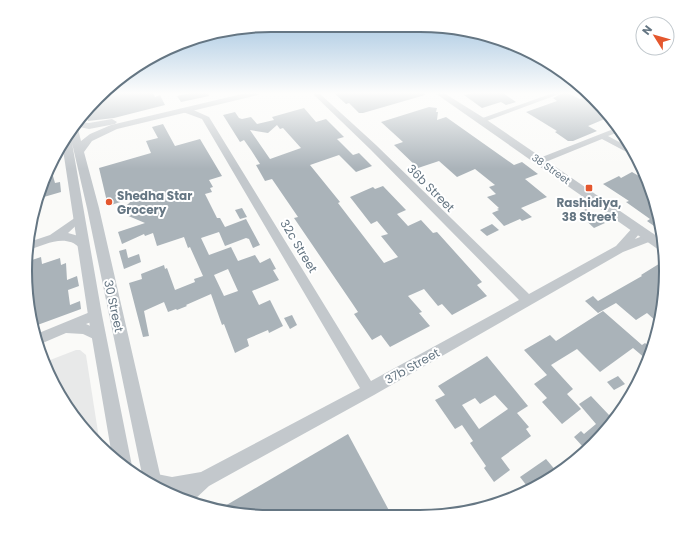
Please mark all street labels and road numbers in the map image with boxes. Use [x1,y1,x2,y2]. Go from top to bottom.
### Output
street label: 38 Street [529,150,574,188]
street label: 36b Street [403,160,459,216]
street label: 32c Street [276,216,322,276]
street label: 30 Street [100,278,128,334]
street label: 37b Street [382,344,442,388]

